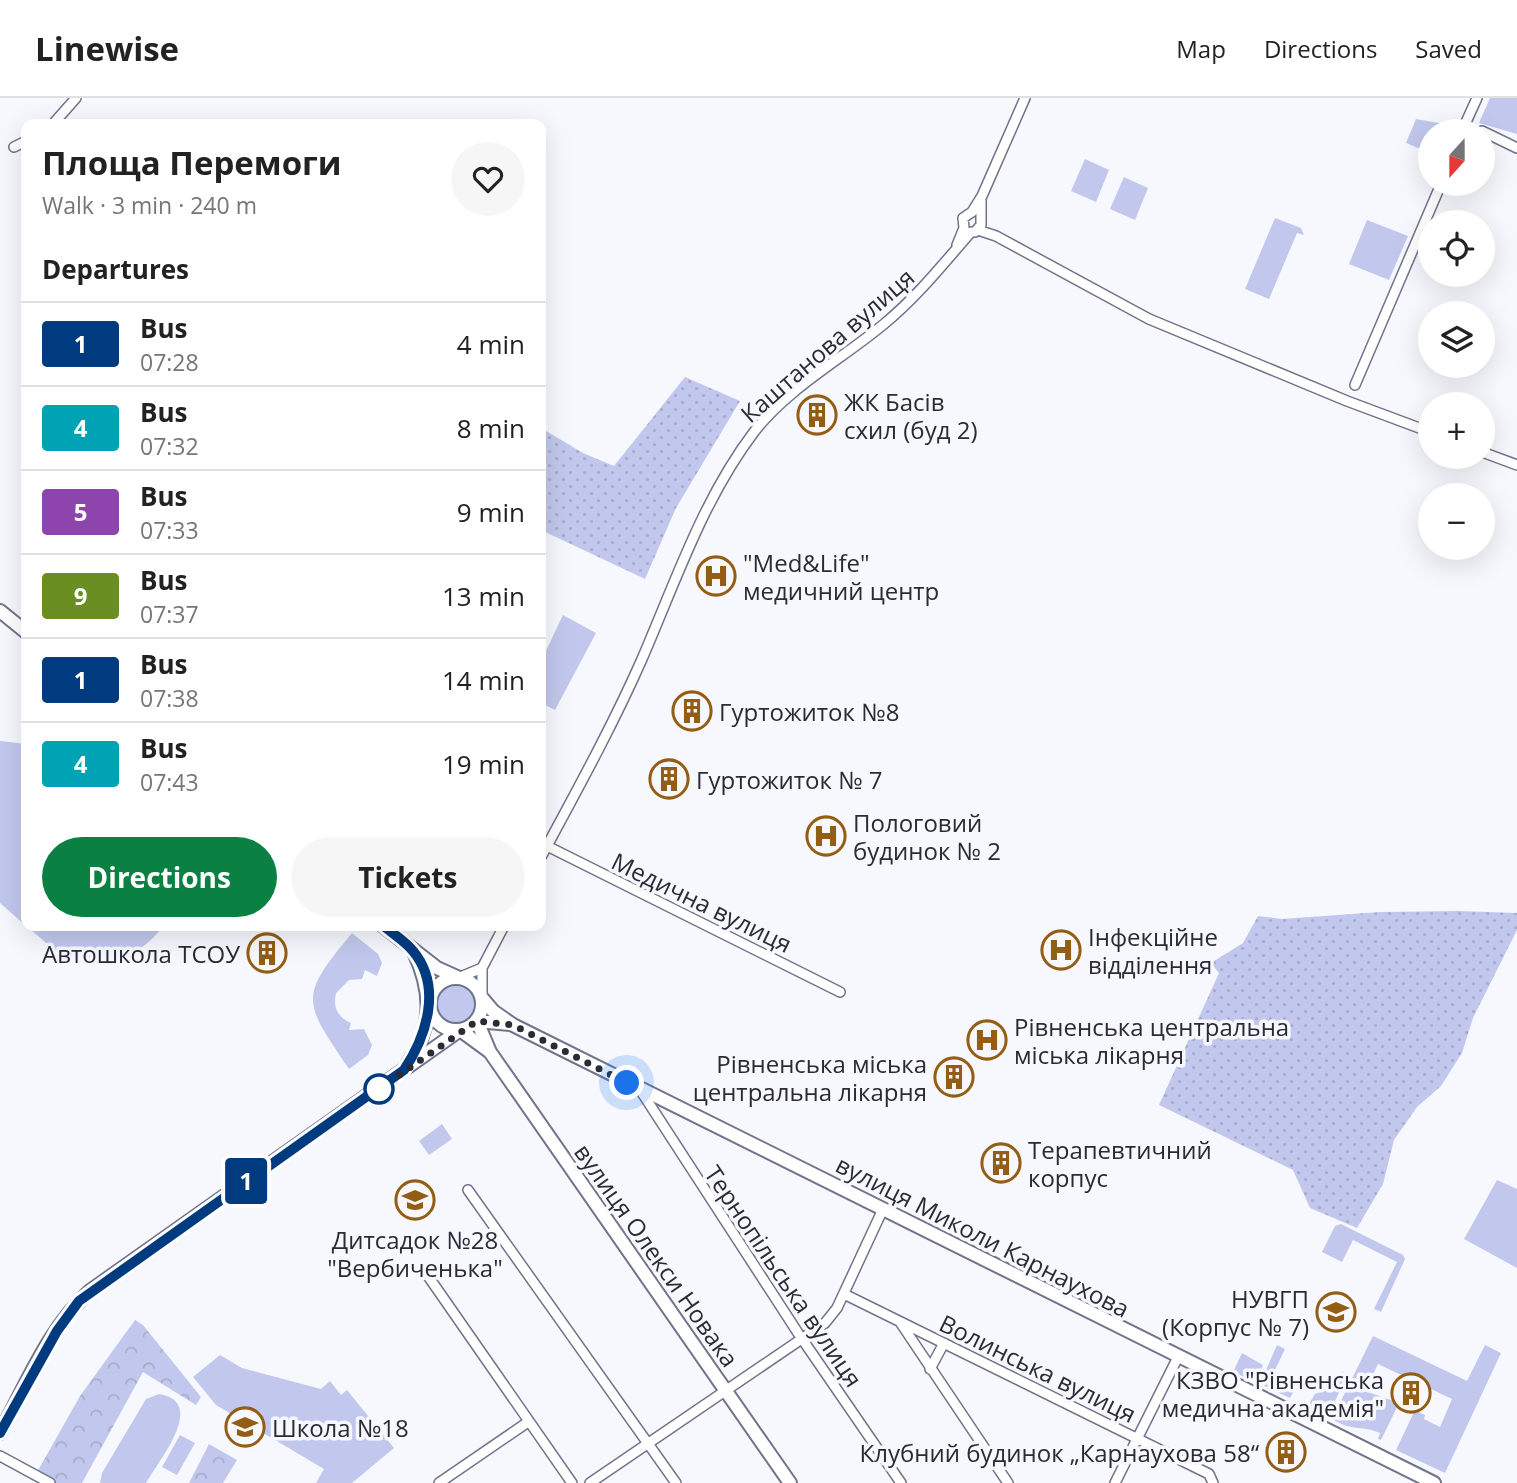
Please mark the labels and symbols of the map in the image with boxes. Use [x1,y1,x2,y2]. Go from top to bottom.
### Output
north arrow [1418,119,1494,196]
street label: Каштанова вулиця [733,260,921,430]
place label: ЖК Басів схил (буд 2) [844,385,978,446]
building icon: ЖК Басів схил (буд 2) [796,394,838,436]
place label: "Med&Life" медичний центр [743,546,939,607]
hospital icon: "Med&Life" медичний центр [695,555,737,597]
building icon: Гуртожиток №8 [671,690,713,732]
place label: Гуртожиток №8 [719,695,899,728]
building icon: Гуртожиток № 7 [648,758,690,800]
place label: Гуртожиток № 7 [696,763,883,796]
place label: Пологовий будинок № 2 [853,806,1001,867]
hospital icon: Пологовий будинок № 2 [805,815,847,857]
street label: Медична вулиця [606,844,798,960]
place label: Інфекційне відділення [1088,920,1218,981]
hospital icon: Інфекційне відділення [1040,929,1082,971]
building icon: Автошкола ТСОУ [246,932,288,974]
place label: Автошкола ТСОУ [42,937,240,970]
place label: Рівненська центральна міська лікарня [1014,1010,1289,1071]
hospital icon: Рівненська центральна міська лікарня [966,1019,1008,1061]
place label: Рівненська міська центральна лікарня [693,1047,927,1108]
building icon: Рівненська міська центральна лікарня [933,1056,975,1098]
your location [609,1065,644,1100]
unlabelled marker [364,1074,394,1104]
place label: Терапевтичний корпус [1028,1133,1212,1194]
street label: вулиця Олекси Новака [567,1137,747,1373]
building icon: Терапевтичний корпус [980,1142,1022,1184]
street label: вулиця Миколи Карнаухова [830,1147,1136,1325]
line badge: 1 [223,1158,269,1204]
street label: Тернопільська вулиця [697,1159,871,1393]
school or university icon: Дитсадок №28 "Вербиченька" [394,1179,436,1221]
place label: Дитсадок №28 "Вербиченька" [327,1223,503,1284]
place label: НУВГП (Корпус № 7) [1162,1282,1309,1343]
school or university icon: НУВГП (Корпус № 7) [1315,1291,1357,1333]
street label: Волинська вулиця [934,1306,1142,1430]
place label: КЗВО "Рівненська медична академія" [1162,1363,1384,1424]
building icon: КЗВО "Рівненська медична академія" [1390,1372,1432,1414]
school or university icon: Школа №18 [224,1406,266,1448]
place label: Школа №18 [272,1411,409,1444]
building icon: Клубний будинок „Карнаухова 58“ [1265,1431,1307,1473]
place label: Клубний будинок „Карнаухова 58“ [860,1436,1260,1469]

